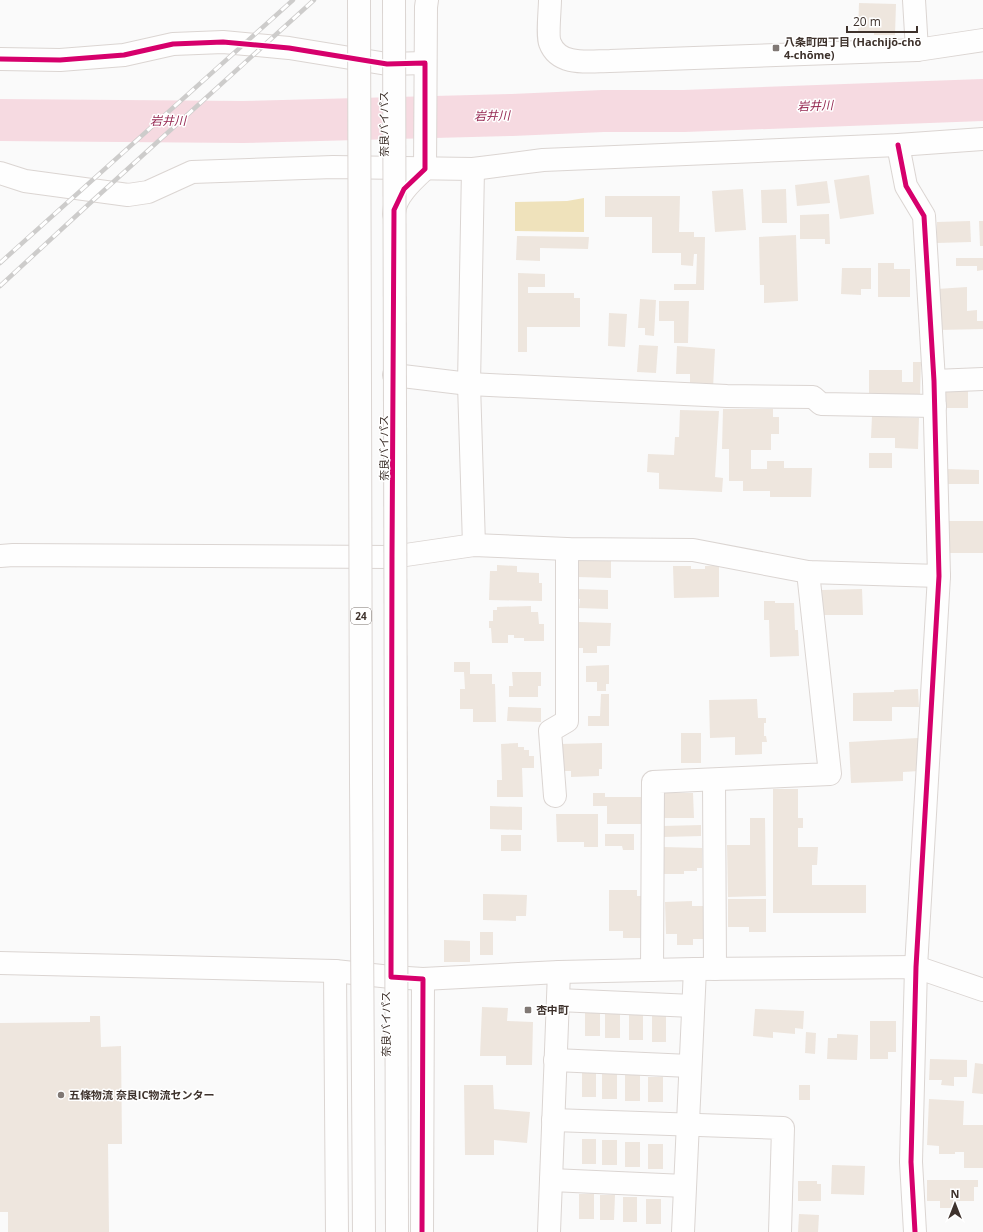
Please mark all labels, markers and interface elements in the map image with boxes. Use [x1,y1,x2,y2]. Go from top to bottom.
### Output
scale bar [847,8,917,34]
text: 20 m [853,13,881,30]
place label: 八条町四丁目 (Hachijō-chō 4-chōme) [784,34,921,62]
marker: 八条町四丁目 (Hachijō-chō 4-chōme) [771,43,781,53]
street label: 奈良バイパス [376,91,391,157]
water label: 岩井川 [797,96,835,115]
water label: 岩井川 [474,107,512,124]
water label: 岩井川 [150,112,188,129]
street label: 奈良バイパス [376,415,391,481]
road number: 24 [351,608,371,624]
street label: 奈良バイパス [378,991,393,1057]
place label: 杏中町 [536,1002,569,1017]
marker: 杏中町 [523,1005,533,1015]
place label: 五條物流 奈良IC物流センター [69,1087,215,1102]
marker: 五條物流 奈良IC物流センター [56,1090,66,1100]
north arrow [935,1184,975,1224]
text: N [951,1186,959,1201]

